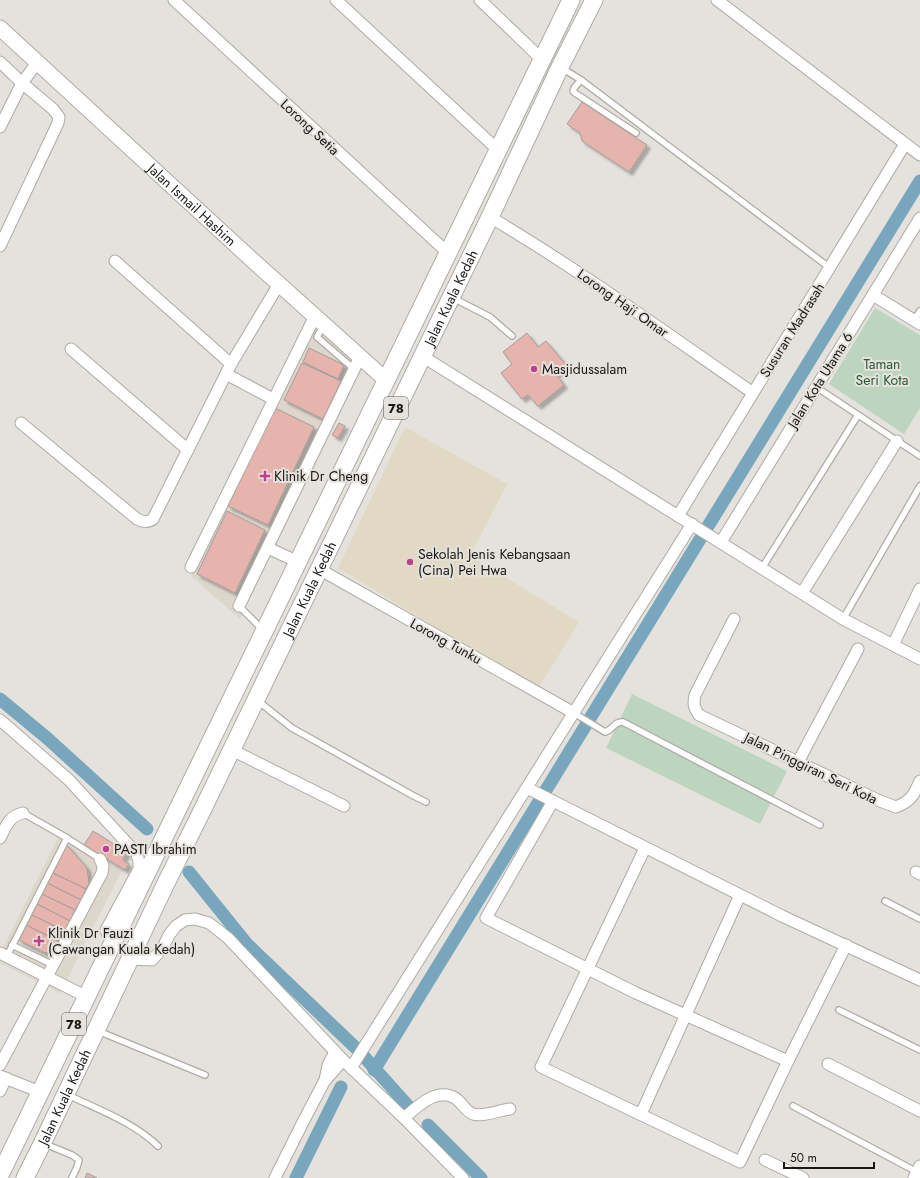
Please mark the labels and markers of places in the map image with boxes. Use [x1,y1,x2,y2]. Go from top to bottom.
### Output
place label: Masjidussalam [542,359,627,379]
marker: Masjidussalam [529,364,539,374]
place label: Klinik Dr Cheng [274,466,368,486]
marker: Klinik Dr Cheng [259,470,271,482]
place label: Sekolah Jenis Kebangsaan (Cina) Pei Hwa [418,544,571,580]
marker: Sekolah Jenis Kebangsaan (Cina) Pei Hwa [405,557,415,567]
place label: PASTI Ibrahim [114,839,197,859]
marker: PASTI Ibrahim [101,844,111,854]
place label: Klinik Dr Fauzi (Cawangan Kuala Kedah) [48,923,195,959]
marker: Klinik Dr Fauzi (Cawangan Kuala Kedah) [33,935,45,947]

